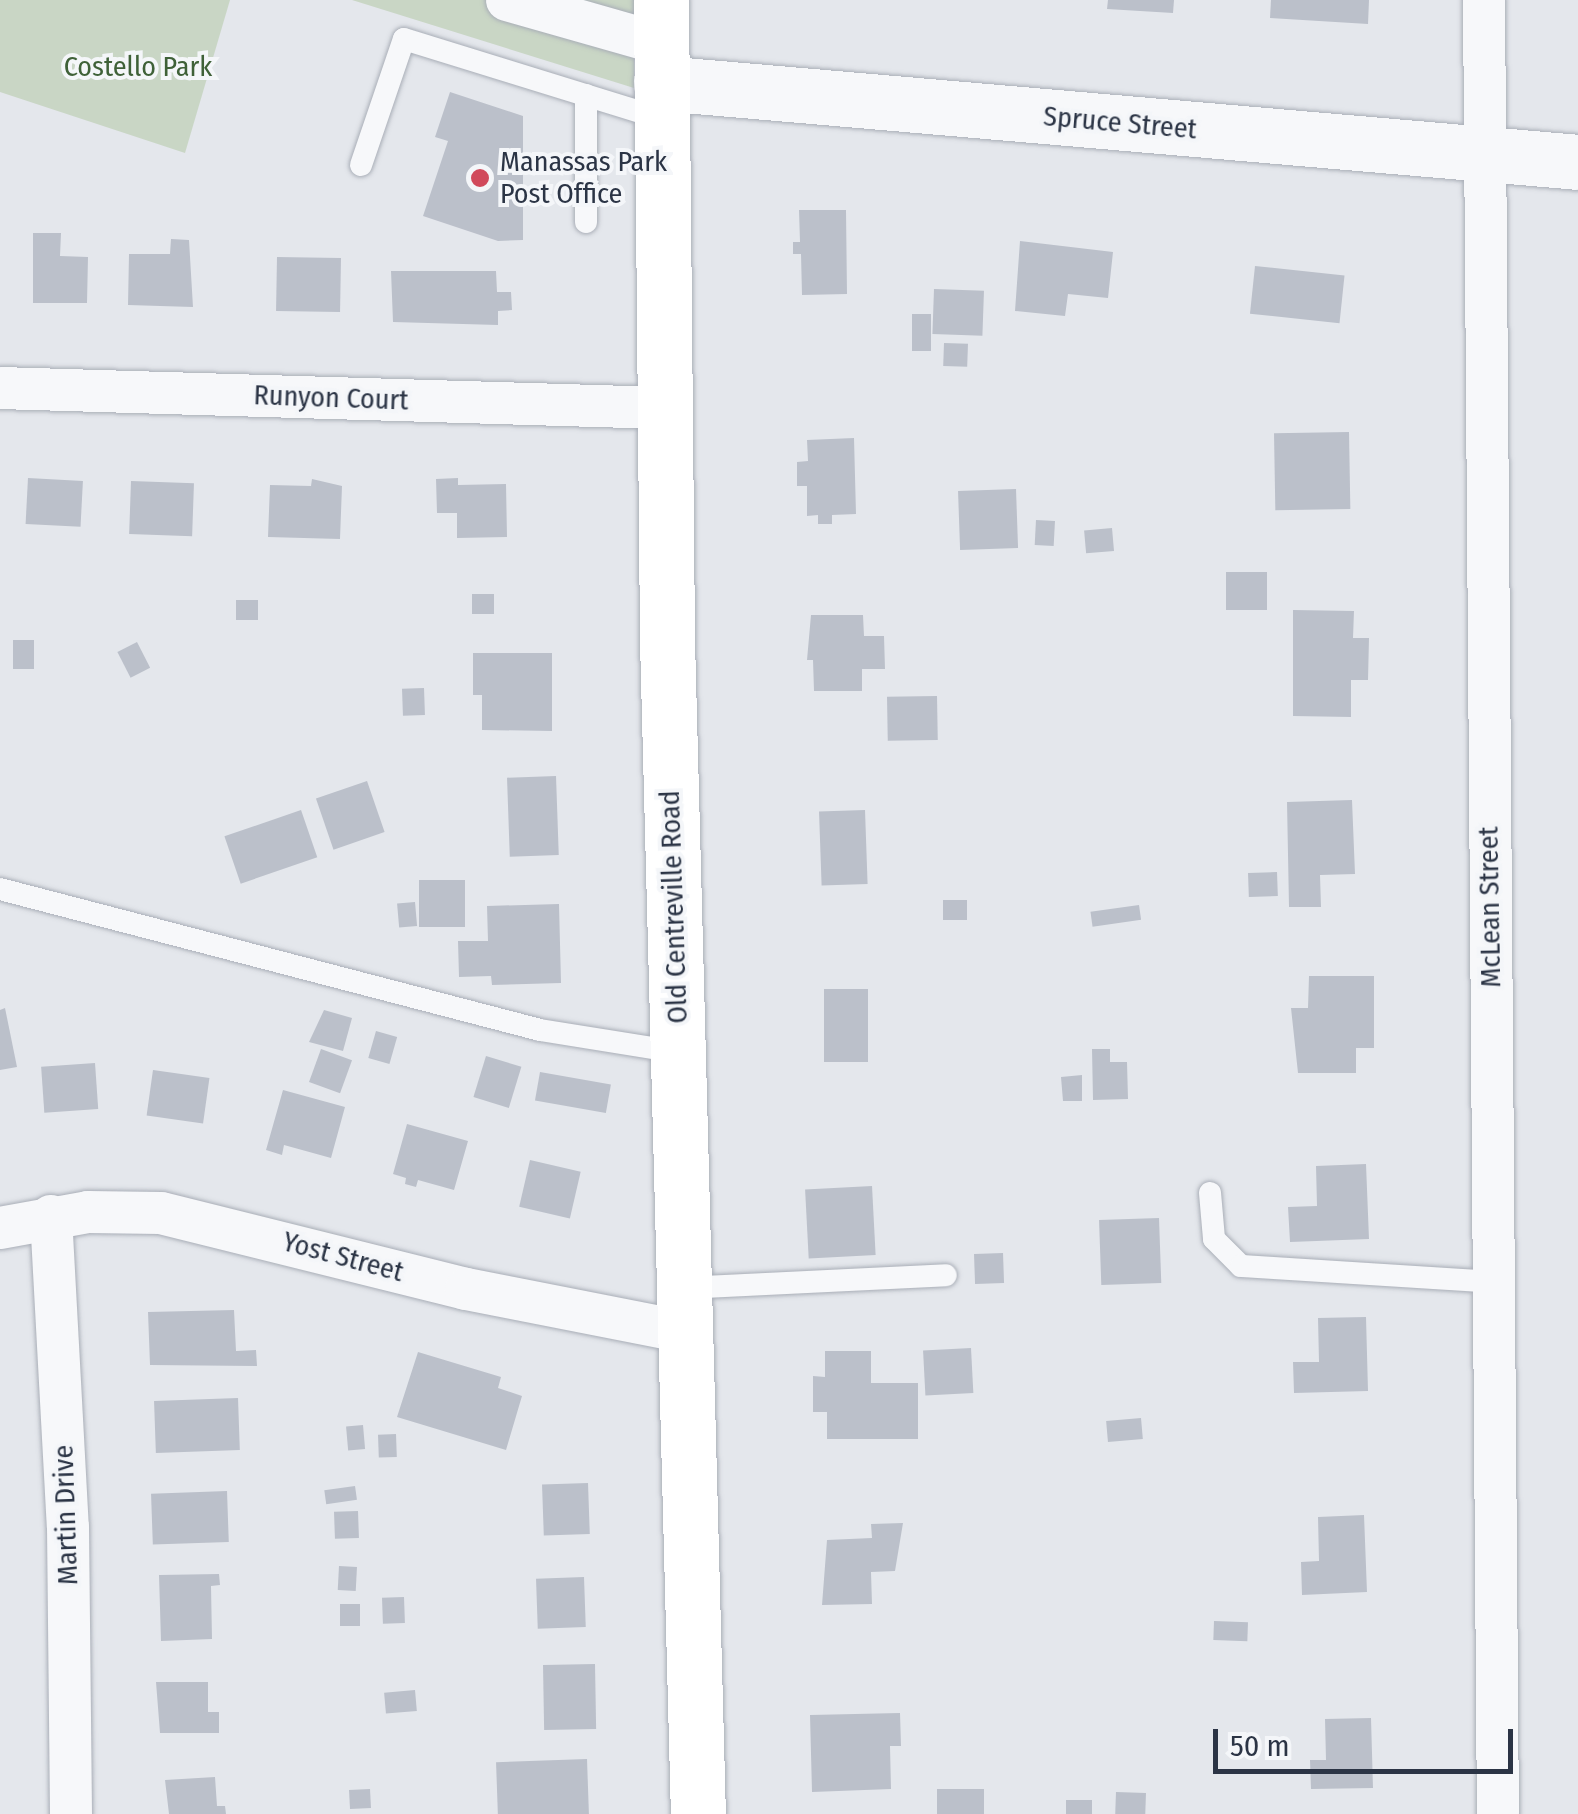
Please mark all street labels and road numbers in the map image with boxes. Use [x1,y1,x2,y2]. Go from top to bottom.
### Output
street label: Spruce Street [1042,100,1198,146]
street label: Runyon Court [253,379,409,417]
street label: Old Centreville Road [653,790,695,1024]
street label: McLean Street [1472,826,1508,988]
street label: Yost Street [279,1225,407,1289]
street label: Martin Drive [47,1444,85,1586]

